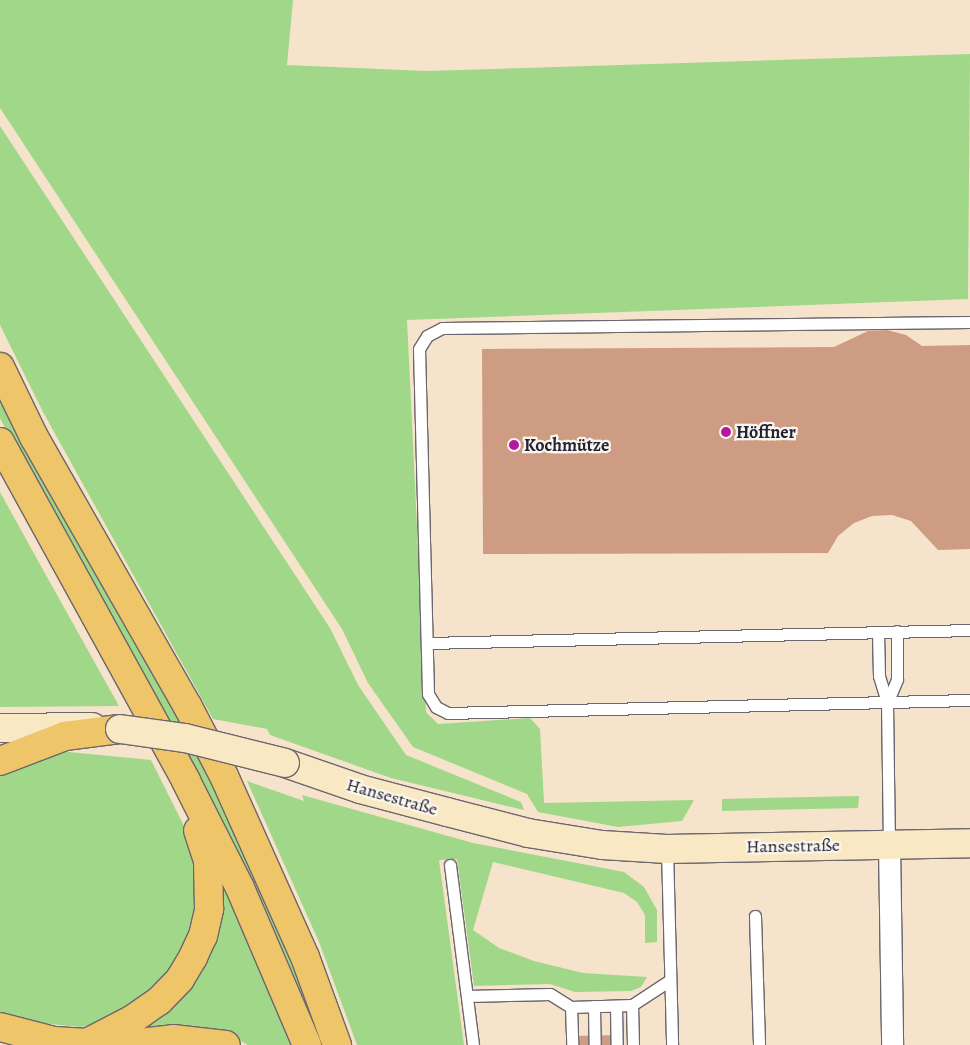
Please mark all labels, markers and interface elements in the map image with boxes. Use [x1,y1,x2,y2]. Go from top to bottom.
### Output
place label: Höffner [736,421,796,443]
marker: Höffner [720,426,732,438]
place label: Kochmütze [524,434,609,456]
marker: Kochmütze [508,439,520,451]
street label: Hansestraße [344,774,440,820]
street label: Hansestraße [746,834,840,858]

